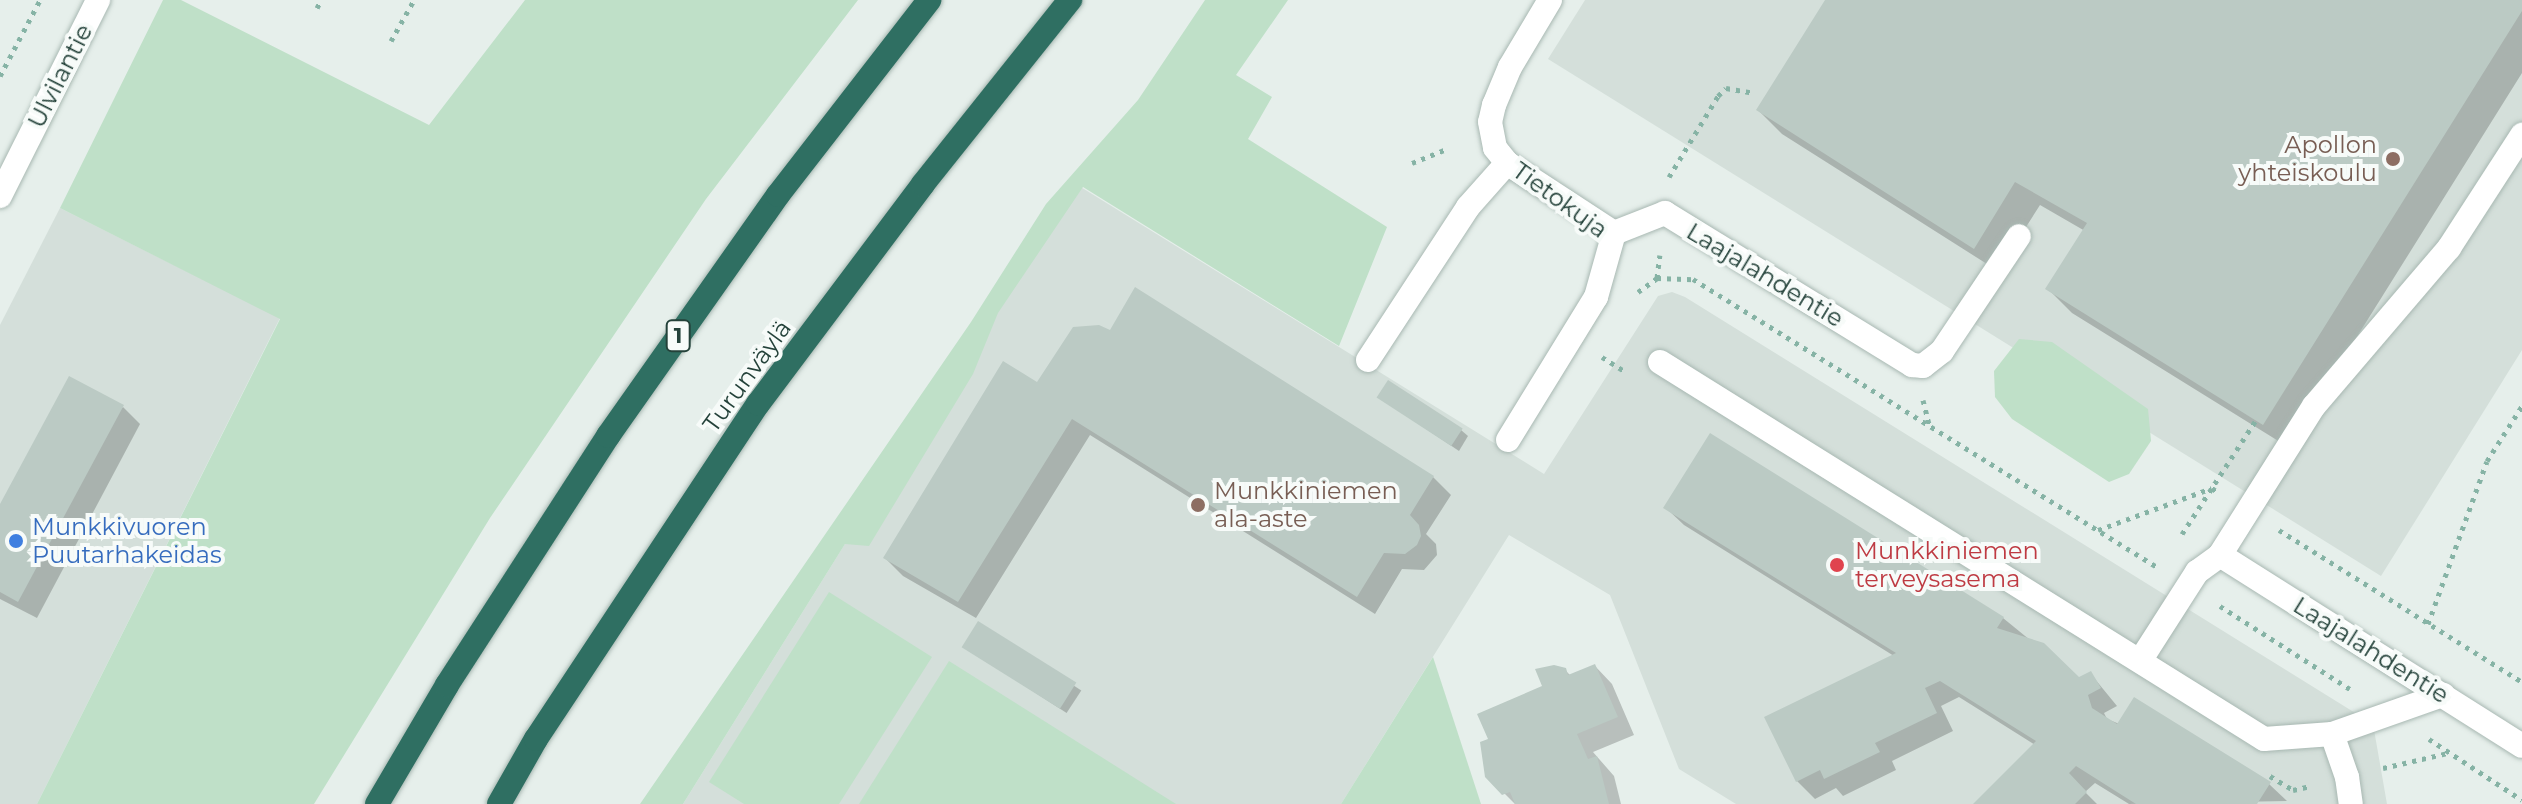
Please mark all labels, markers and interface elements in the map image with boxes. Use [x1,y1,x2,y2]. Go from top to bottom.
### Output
street label: Ulvilantie [22,19,98,133]
place label: Apollon yhteiskoulu [2238,131,2377,187]
marker: Apollon yhteiskoulu [2384,150,2402,168]
street label: Tietokuja [1507,156,1613,244]
street label: Laajalahdentie [1681,217,1849,333]
street label: Turunväylä [697,314,797,438]
road number: 1 [664,318,692,354]
place label: Munkkiniemen ala-aste [1214,477,1398,533]
marker: Munkkiniemen ala-aste [1189,496,1207,514]
place label: Munkkivuoren Puutarhakeidas [32,513,222,569]
marker: Munkkivuoren Puutarhakeidas [7,532,25,550]
place label: Munkkiniemen terveysasema [1855,537,2039,593]
marker: Munkkiniemen terveysasema [1826,554,1848,576]
street label: Laajalahdentie [2288,591,2454,709]

